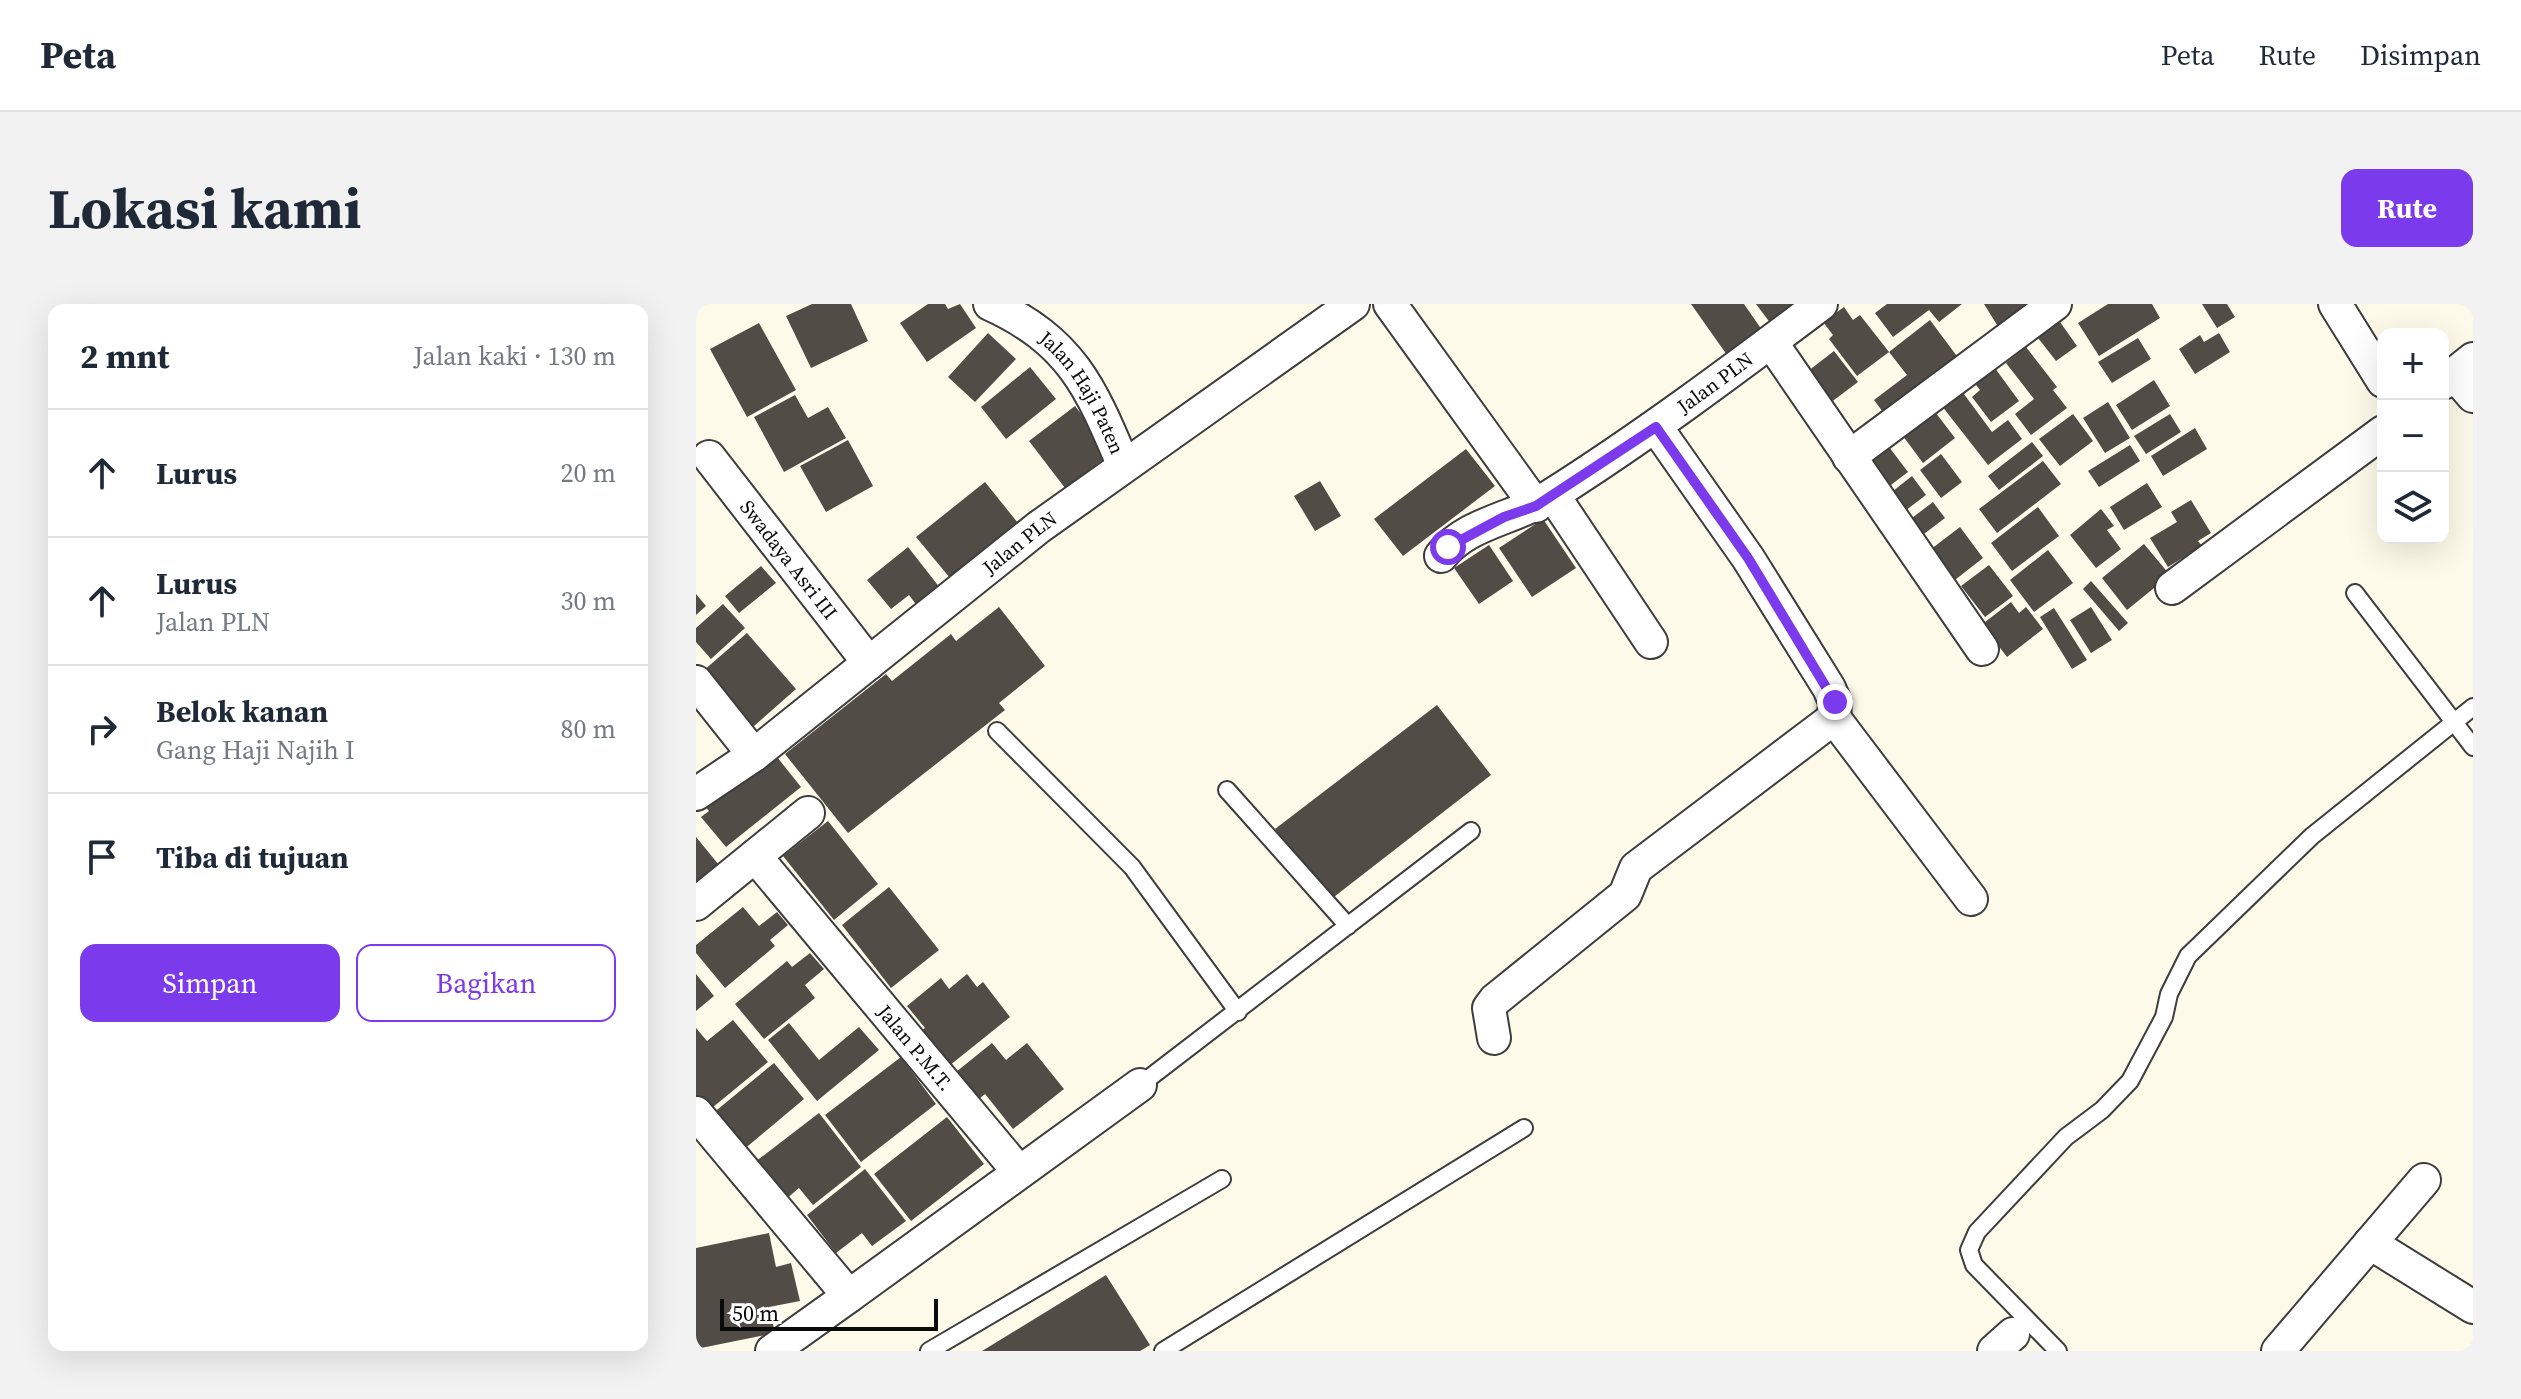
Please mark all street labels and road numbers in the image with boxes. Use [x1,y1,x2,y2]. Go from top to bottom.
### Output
street label: Jalan Haji Paten [1032,324,1131,458]
street label: Jalan PLN [1671,345,1759,420]
street label: Swadaya Asri III [733,494,844,625]
street label: Jalan PLN [976,505,1063,582]
street label: Jalan P.M.T. [870,998,959,1097]

